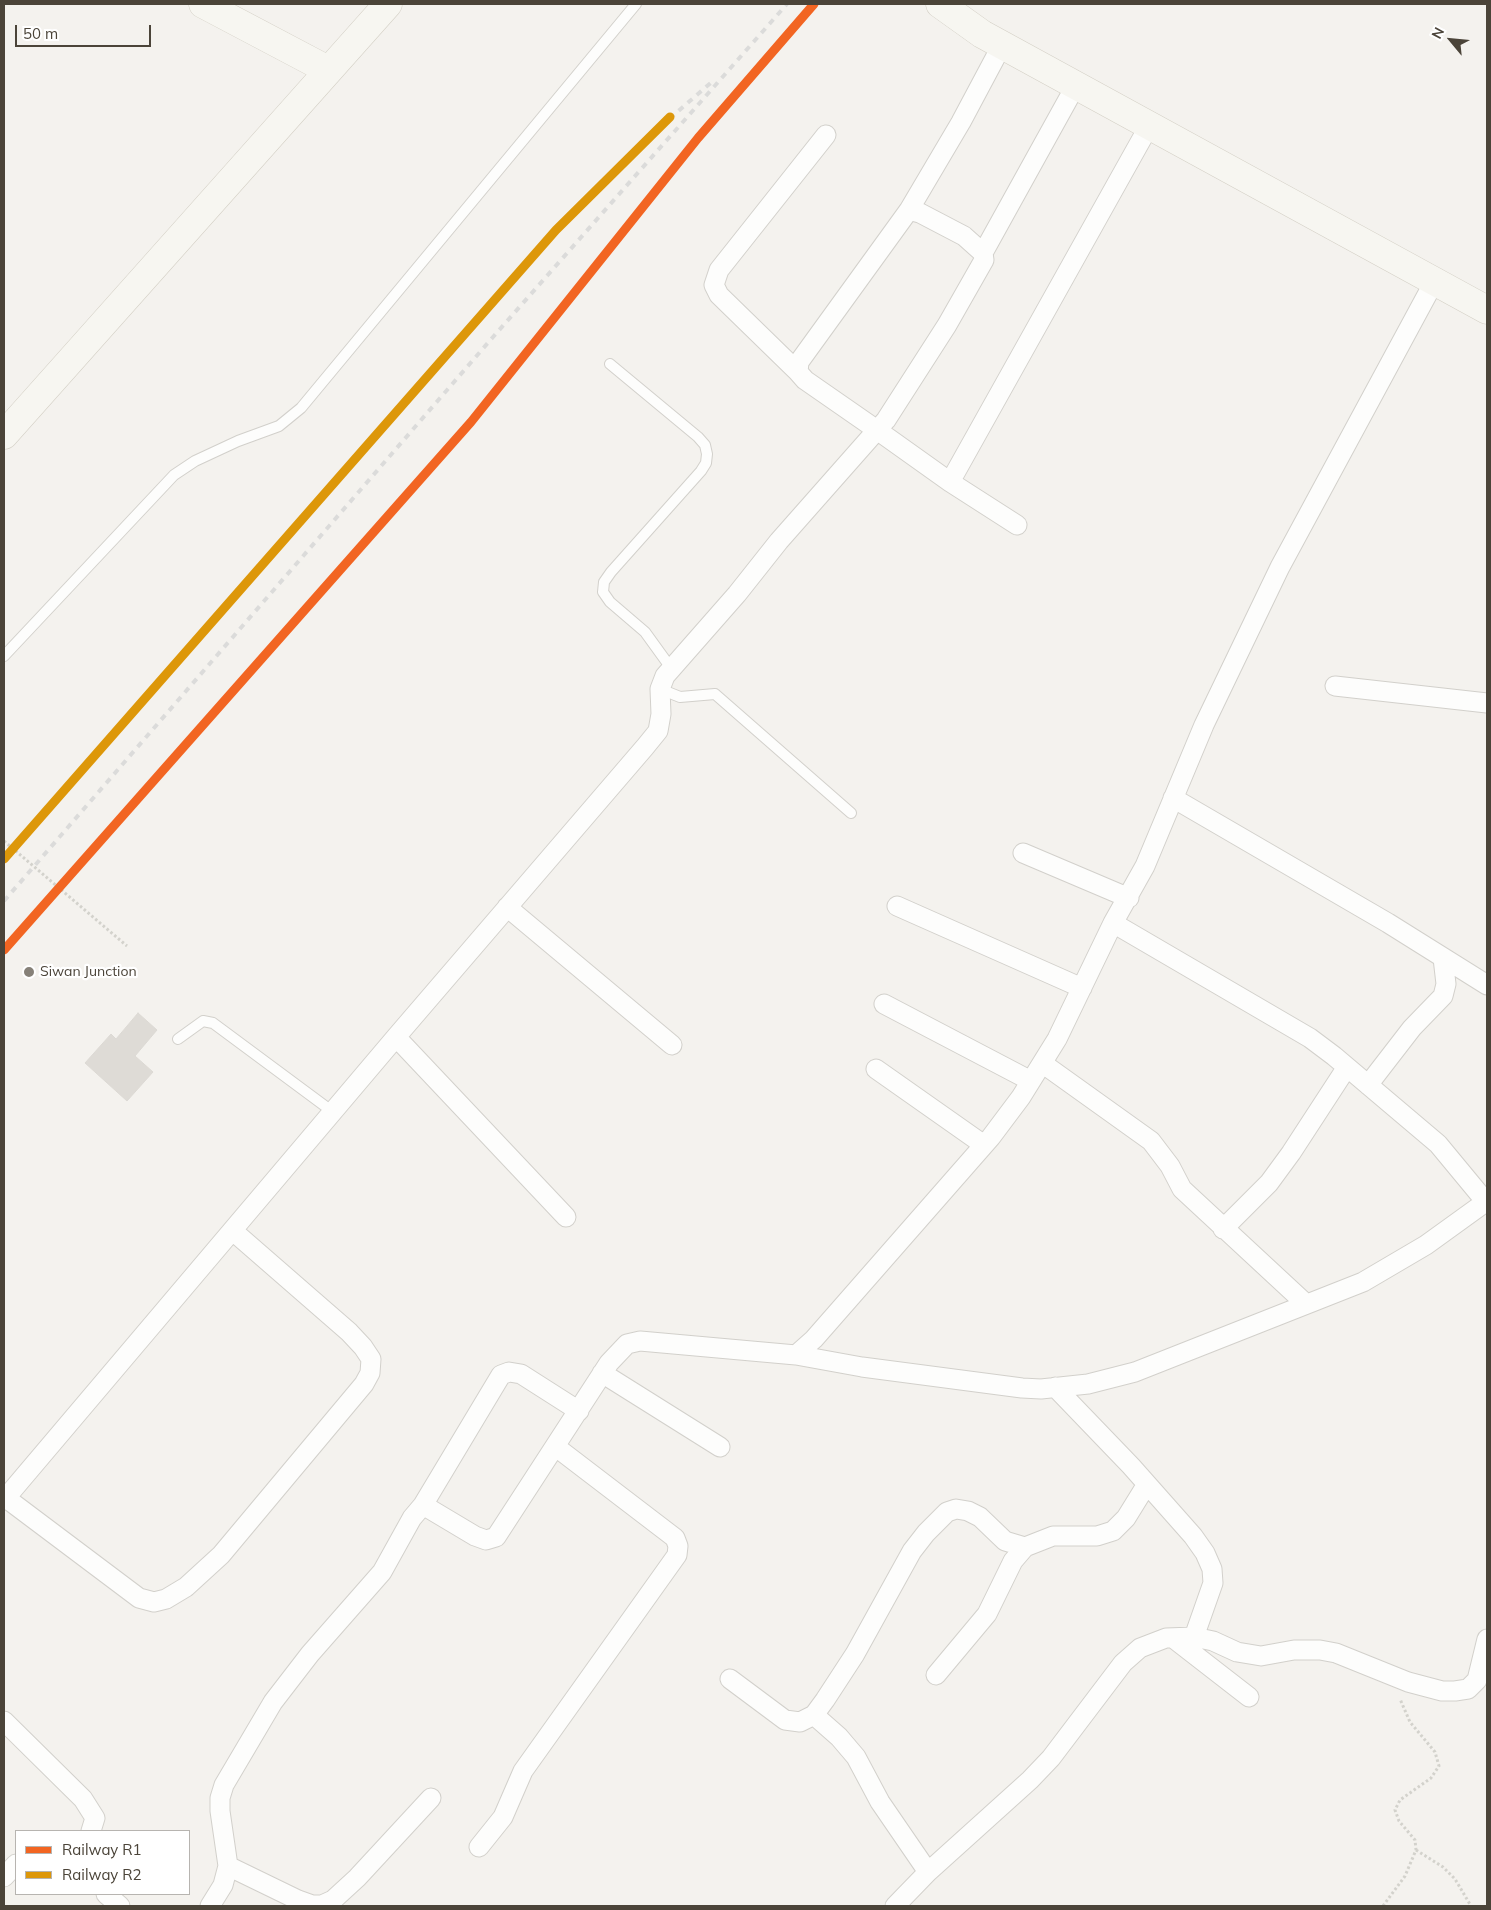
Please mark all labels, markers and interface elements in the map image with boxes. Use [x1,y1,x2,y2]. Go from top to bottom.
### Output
scale bar [18,15,154,47]
north arrow [1426,15,1476,65]
text: 50 m [23,24,58,43]
text: N [1427,24,1448,42]
place label: Siwan Junction [40,964,137,980]
marker: Siwan Junction [22,965,36,979]
legend [15,1830,190,1895]
text: Railway R1 [62,1840,142,1859]
text: Railway R2 [62,1865,142,1884]

